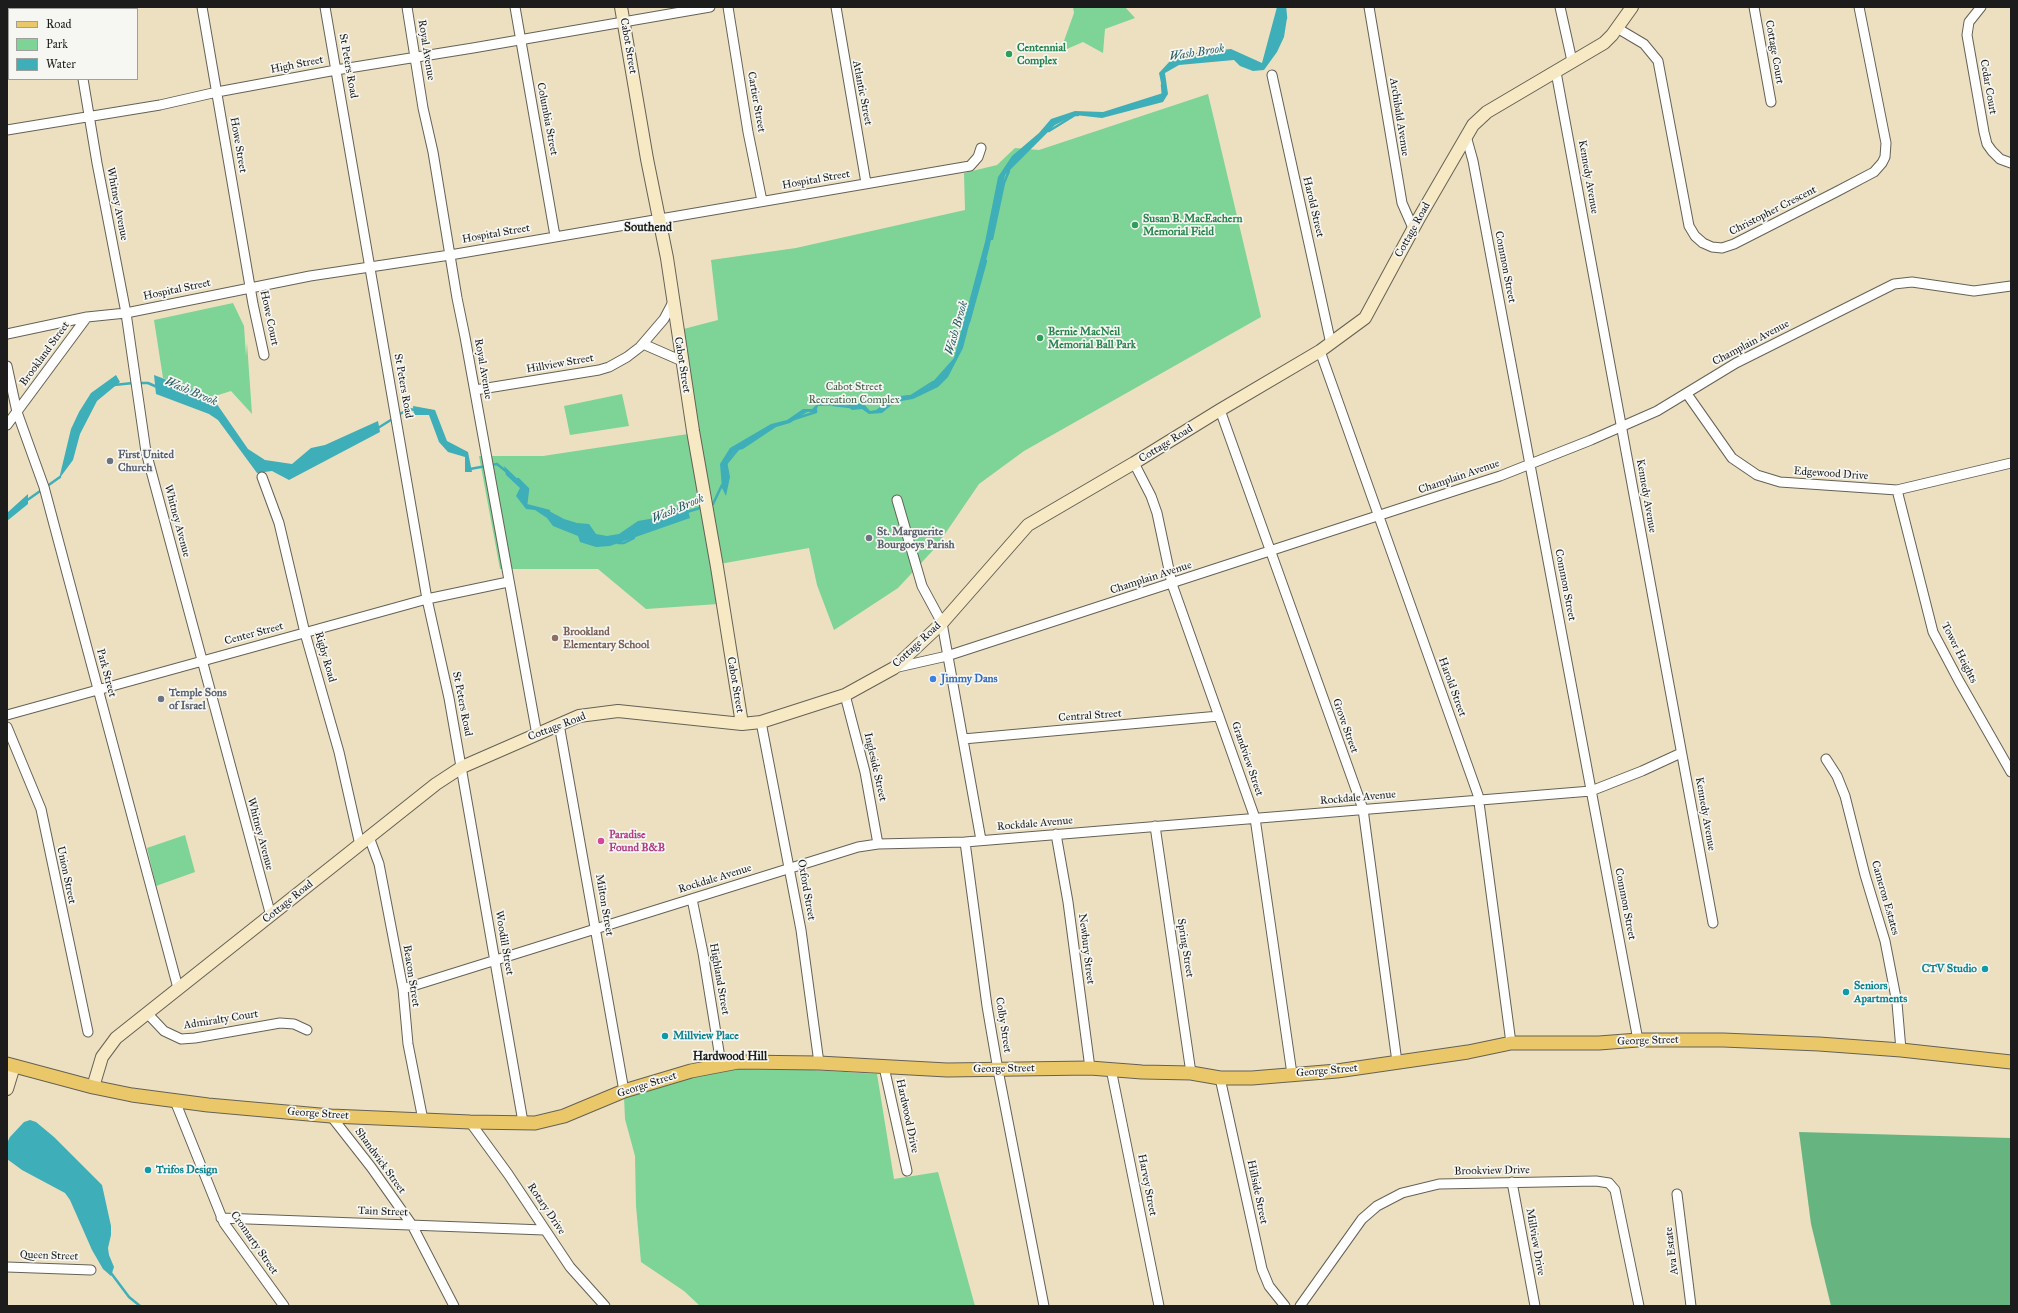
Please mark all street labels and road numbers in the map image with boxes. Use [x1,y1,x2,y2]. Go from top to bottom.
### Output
street label: Cabot Street [617,17,639,75]
street label: Royal Avenue [415,19,437,81]
street label: Cottage Court [1762,19,1786,85]
street label: St Peters Road [336,33,360,99]
street label: High Street [269,53,325,77]
street label: Cedar Court [1977,58,1999,116]
street label: Atlantic Street [849,59,875,127]
street label: Cartier Street [744,71,768,133]
street label: Archibald Avenue [1386,77,1412,157]
street label: Columbia Street [533,82,561,156]
street label: Howe Street [227,116,249,174]
street label: Kennedy Avenue [1575,139,1601,215]
street label: Whitney Avenue [103,166,131,242]
street label: Hospital Street [781,168,851,192]
street label: Harold Street [1300,175,1326,239]
street label: Christopher Crescent [1727,183,1819,239]
street label: Cottage Road [1392,200,1434,260]
street label: Hospital Street [461,222,531,246]
street label: Common Street [1492,230,1518,304]
street label: Hospital Street [142,276,212,304]
street label: Howe Court [257,289,281,347]
street label: Champlain Avenue [1710,317,1792,369]
street label: Brookland Street [17,319,73,389]
street label: Cabot Street [671,336,693,394]
street label: Royal Avenue [471,338,495,400]
street label: Hillview Street [525,352,595,376]
street label: St Peters Road [391,353,415,419]
street label: Cottage Road [1137,422,1195,466]
street label: Champlain Avenue [1417,457,1501,497]
street label: Kennedy Avenue [1633,458,1659,534]
street label: Edgewood Drive [1793,465,1869,483]
street label: Whitney Avenue [161,483,193,559]
street label: Common Street [1552,548,1578,622]
street label: Champlain Avenue [1109,559,1193,597]
street label: Cottage Road [890,619,944,671]
street label: Center Street [223,620,285,648]
street label: Tower Heights [1938,620,1980,686]
street label: Rigby Road [311,630,339,684]
street label: Park Street [93,647,119,699]
street label: Cabot Street [724,656,746,714]
street label: Harold Street [1435,656,1469,718]
street label: St Peters Road [449,671,475,737]
street label: Grove Street [1329,697,1361,755]
street label: Central Street [1058,707,1122,725]
street label: Cottage Road [526,710,588,744]
street label: Grandview Street [1228,720,1266,798]
street label: Ingleside Street [861,731,889,803]
street label: Kennedy Avenue [1692,776,1718,852]
street label: Rockdale Avenue [1320,788,1396,808]
street label: Whitney Avenue [244,796,276,872]
street label: Rockdale Avenue [997,814,1073,834]
street label: Union Street [53,845,79,905]
street label: Oxford Street [794,858,818,922]
street label: Cameron Estates [1868,859,1902,937]
street label: Rockdale Avenue [677,862,753,896]
street label: Common Street [1612,867,1638,941]
street label: Milton Street [592,873,616,937]
street label: Cottage Road [260,878,316,926]
street label: Woodill Street [492,910,516,976]
street label: Newbury Street [1075,913,1097,985]
street label: Spring Street [1174,917,1196,979]
street label: Highland Street [706,942,732,1016]
street label: Beacon Street [400,944,422,1008]
street label: Colby Street [992,996,1014,1054]
street label: Admiralty Court [183,1008,259,1032]
street label: George Street [1617,1033,1679,1049]
street label: George Street [973,1062,1035,1076]
street label: George Street [1296,1062,1358,1080]
street label: George Street [616,1069,678,1101]
street label: Hardwood Drive [893,1078,921,1154]
street label: George Street [287,1105,349,1123]
street label: Shandwick Street [352,1126,408,1196]
street label: Harvey Street [1135,1153,1159,1217]
street label: Hillside Street [1244,1159,1270,1225]
street label: Brookview Drive [1454,1164,1530,1178]
street label: Rotary Drive [524,1181,568,1237]
street label: Tain Street [358,1205,408,1219]
street label: Millview Drive [1523,1207,1547,1277]
street label: Cromarty Street [227,1209,281,1277]
street label: Ava Estate [1663,1226,1681,1276]
street label: Queen Street [20,1248,78,1264]

